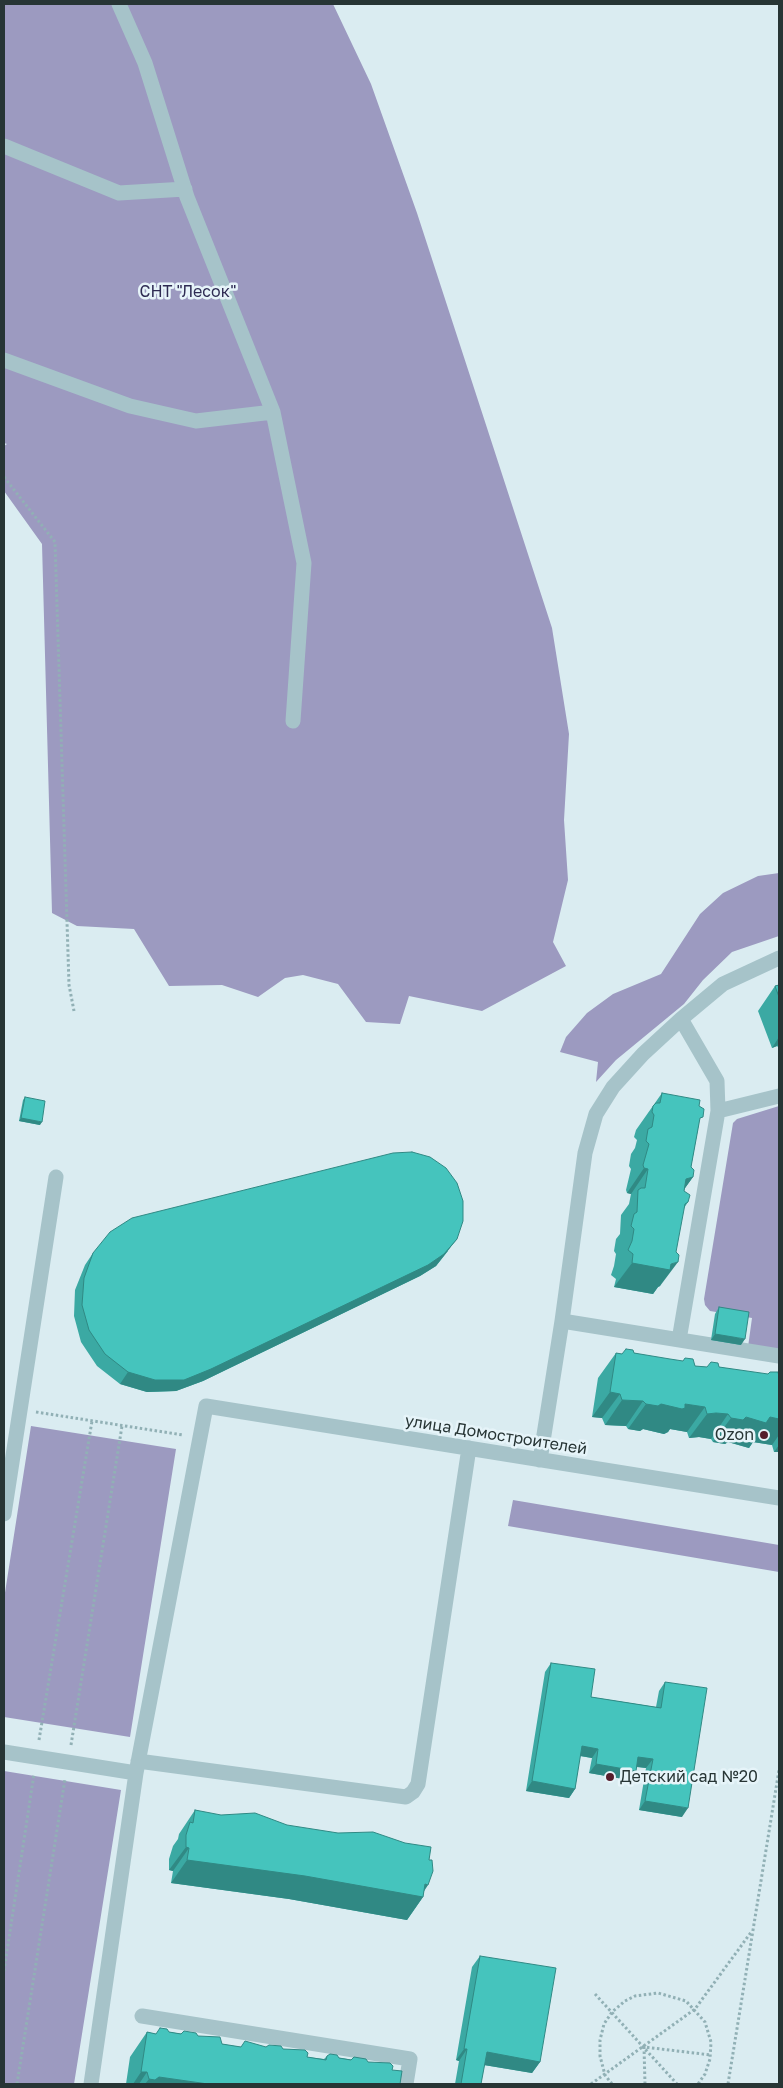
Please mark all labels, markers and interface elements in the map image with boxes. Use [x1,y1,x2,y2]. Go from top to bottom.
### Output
park label: СНТ "Лесок" [140,282,236,302]
street label: улица Домостроителей [404,1411,588,1459]
place label: Ozon [715,1425,754,1445]
marker: Ozon [758,1429,770,1441]
place label: Детский сад №20 [620,1767,758,1787]
marker: Детский сад №20 [604,1771,616,1783]

